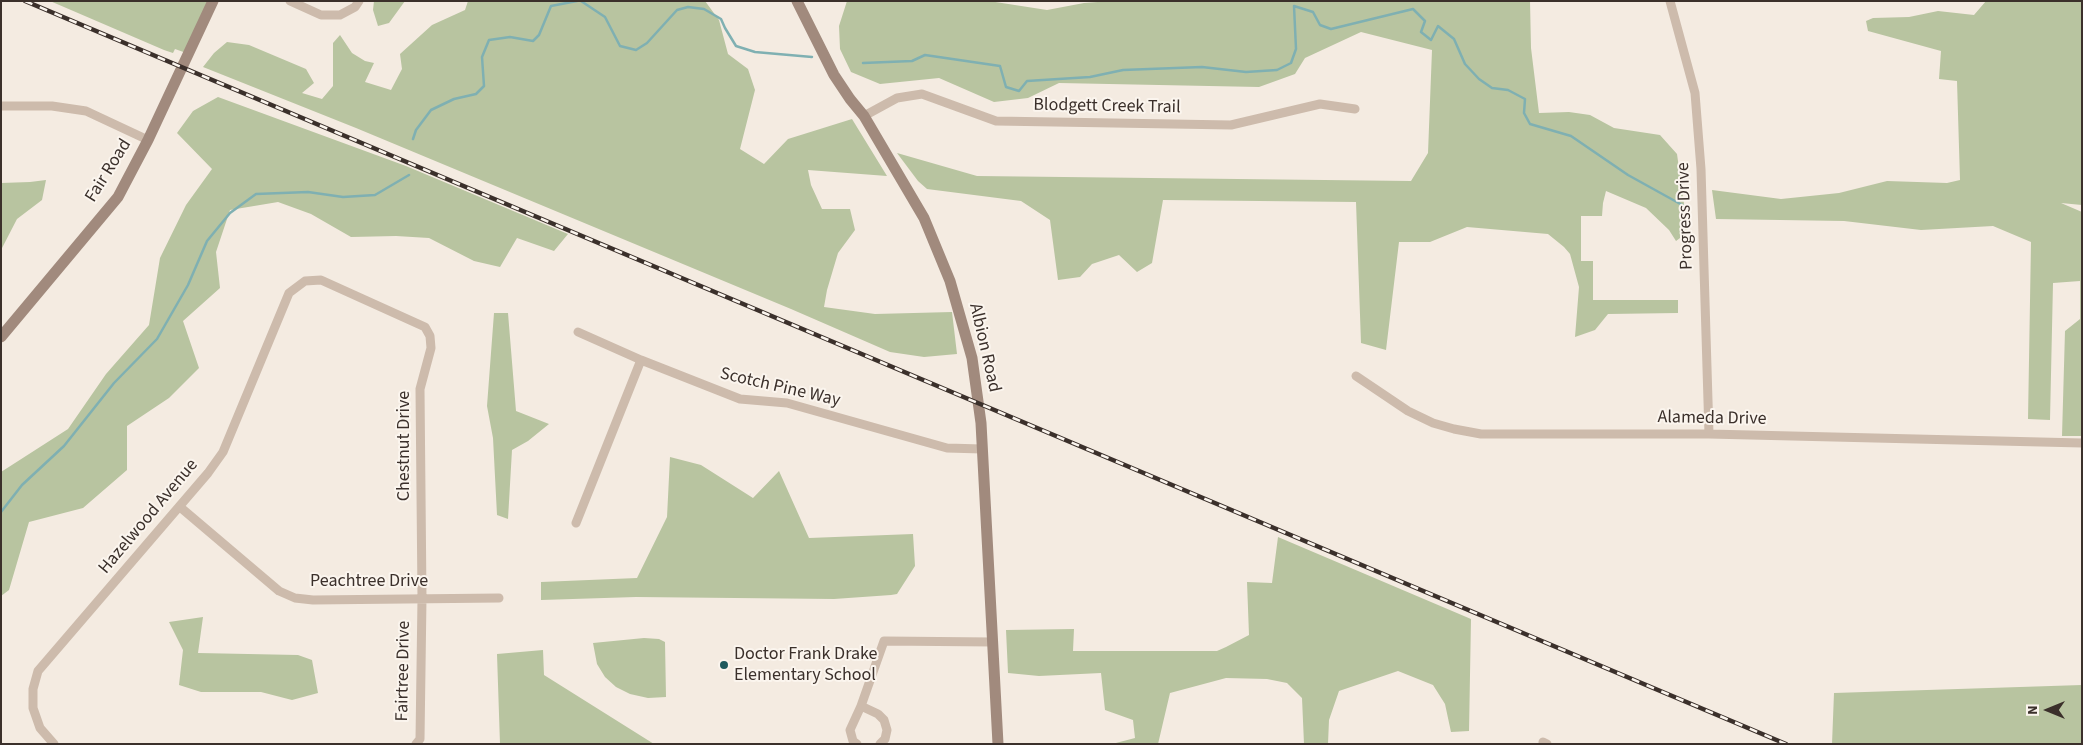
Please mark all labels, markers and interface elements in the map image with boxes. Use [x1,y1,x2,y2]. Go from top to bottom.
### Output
street label: Blodgett Creek Trail [1033,95,1181,119]
street label: Fair Road [81,135,137,207]
street label: Progress Drive [1673,162,1699,270]
street label: Albion Road [963,301,1005,395]
street label: Scotch Pine Way [718,364,842,412]
street label: Chestnut Drive [394,391,416,501]
street label: Alameda Drive [1657,407,1767,431]
street label: Hazelwood Avenue [95,455,203,579]
street label: Peachtree Drive [310,571,428,593]
street label: Fairtree Drive [392,620,416,722]
place label: Doctor Frank Drake Elementary School [734,644,878,686]
marker: Doctor Frank Drake Elementary School [718,659,730,671]
north arrow [2023,685,2073,735]
text: N [2023,705,2043,715]

